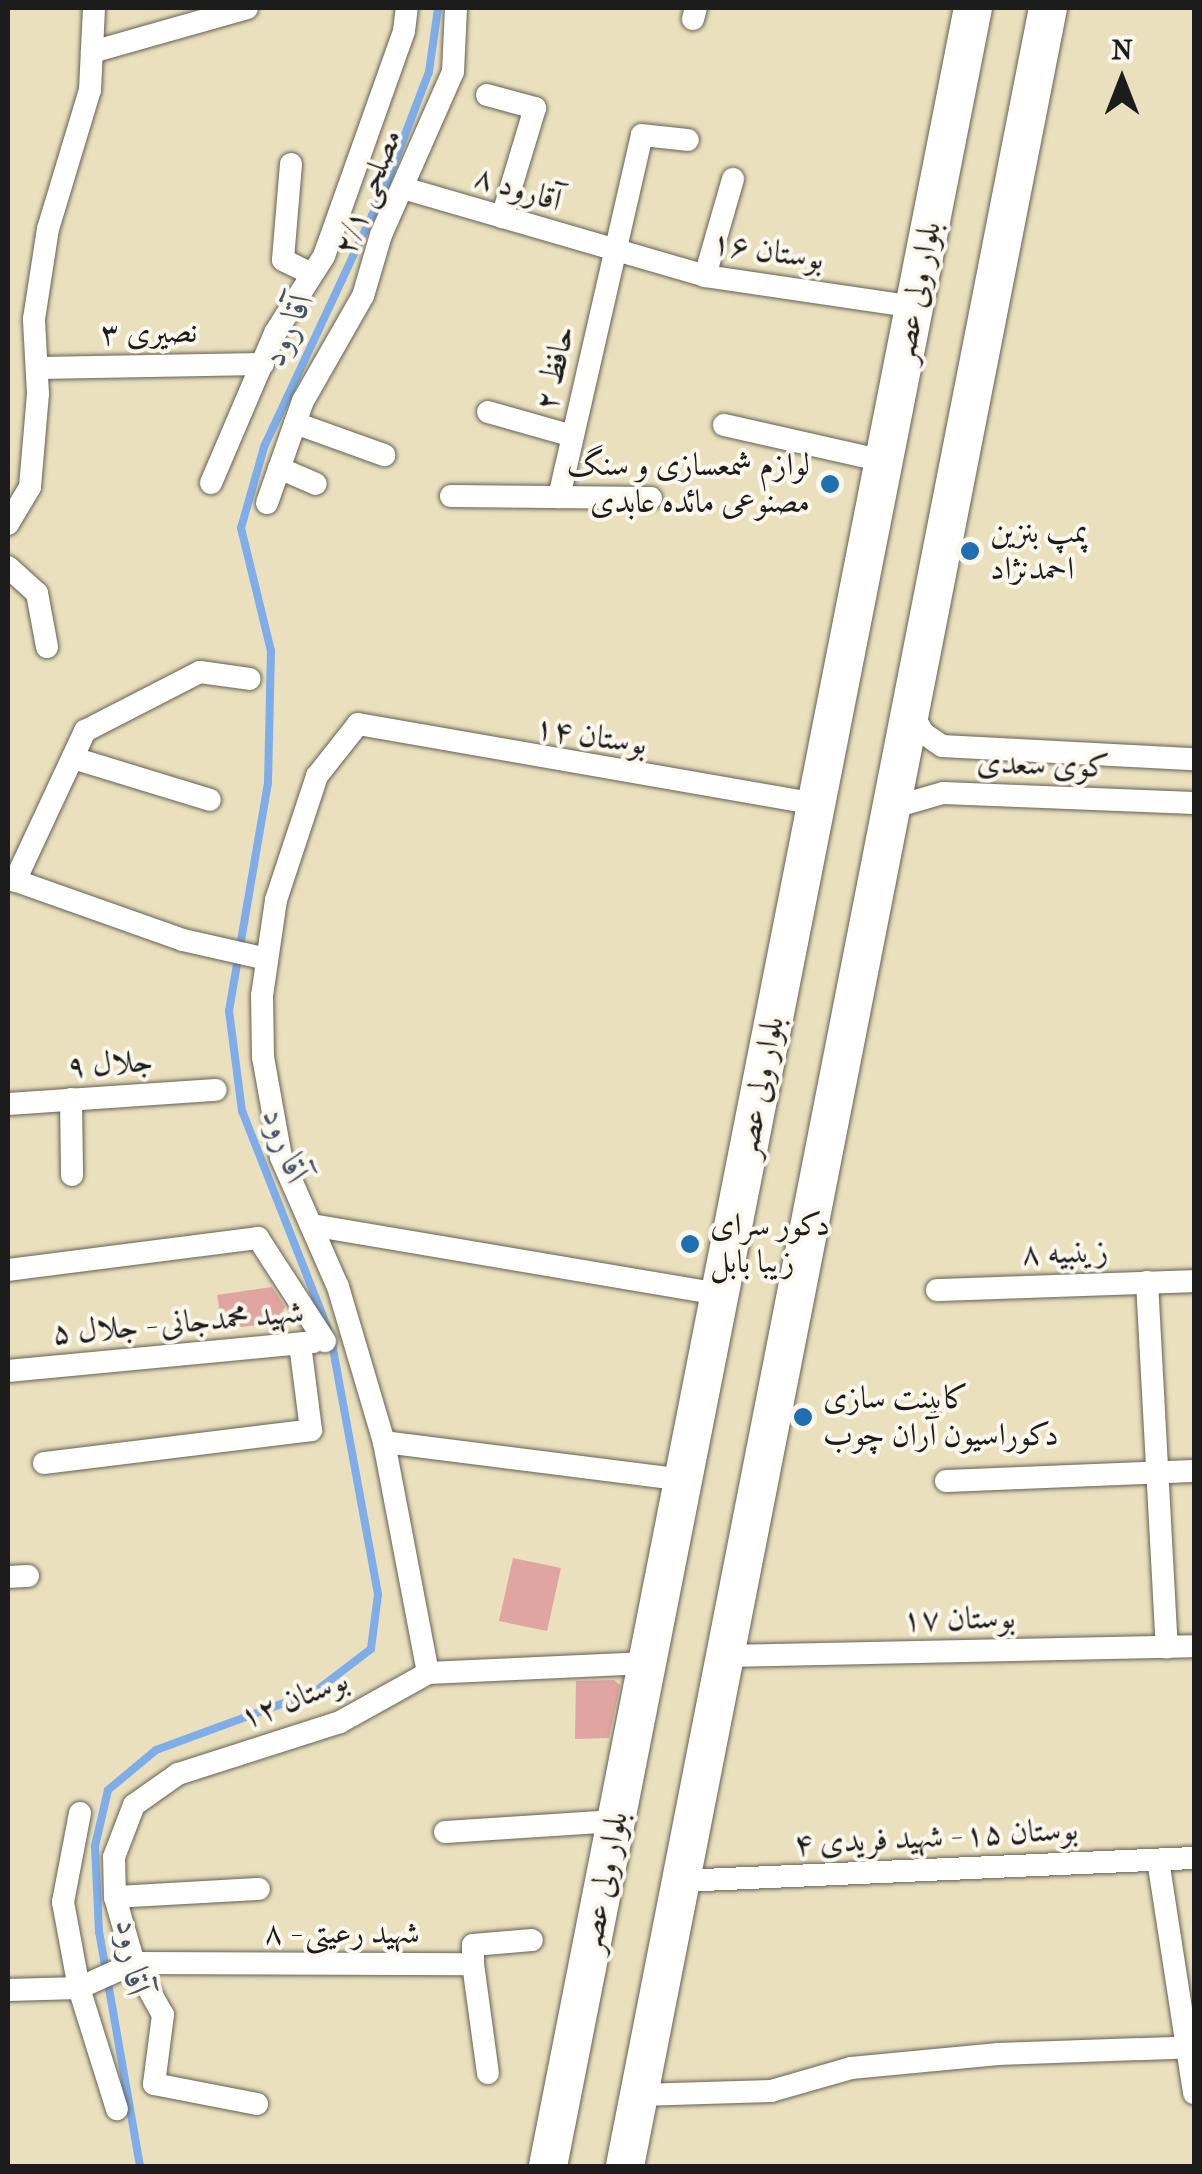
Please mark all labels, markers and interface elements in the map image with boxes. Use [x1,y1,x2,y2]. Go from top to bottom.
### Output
north arrow [1072,30,1172,130]
text: N [1111,33,1133,66]
street label: مصلحی ۲/۱ [325,124,411,260]
street label: آقارود ۸ [470,158,566,220]
street label: بلوار ولی عصر [885,218,949,366]
street label: بوستان ۱۶ [709,223,827,279]
water label: آقا رود [253,285,323,373]
street label: نصیری ۳ [100,313,198,353]
street label: حافظ ۲ [527,322,583,414]
place label: لوازم شمعسازی و سنگ مصنوعی مائده عابدی [567,447,810,522]
marker: لوازم شمعسازی و سنگ مصنوعی مائده عابدی [819,473,841,495]
place label: پمپ بنزین احمدنژاد [990,514,1088,589]
marker: پمپ بنزین احمدنژاد [959,540,981,562]
street label: بوستان ۱۴ [532,708,650,764]
street label: کوی سعدی [976,743,1110,787]
street label: بلوار ولی عصر [728,1013,792,1161]
street label: جلال ۹ [66,1042,154,1086]
water label: آقا رود [253,1103,319,1189]
place label: دکور سرای زیبا بابل [710,1207,830,1282]
street label: زینبیه ۸ [1021,1232,1109,1274]
marker: دکور سرای زیبا بابل [679,1233,701,1255]
street label: شهید محمدجانی - جلال ۵ [51,1293,305,1353]
place label: کابینت سازی دکوراسیون آران چوب [823,1380,1059,1455]
marker: کابینت سازی دکوراسیون آران چوب [792,1406,814,1428]
street label: بوستان ۱۷ [902,1599,1016,1639]
street label: بوستان ۱۲ [234,1661,354,1737]
street label: بلوار ولی عصر [572,1808,636,1956]
street label: بوستان ۱۵ - شهید فریدی ۴ [793,1810,1079,1864]
street label: شهید رعیتی - ۸ [264,1914,420,1952]
water label: آقا رود [107,1917,159,1999]

